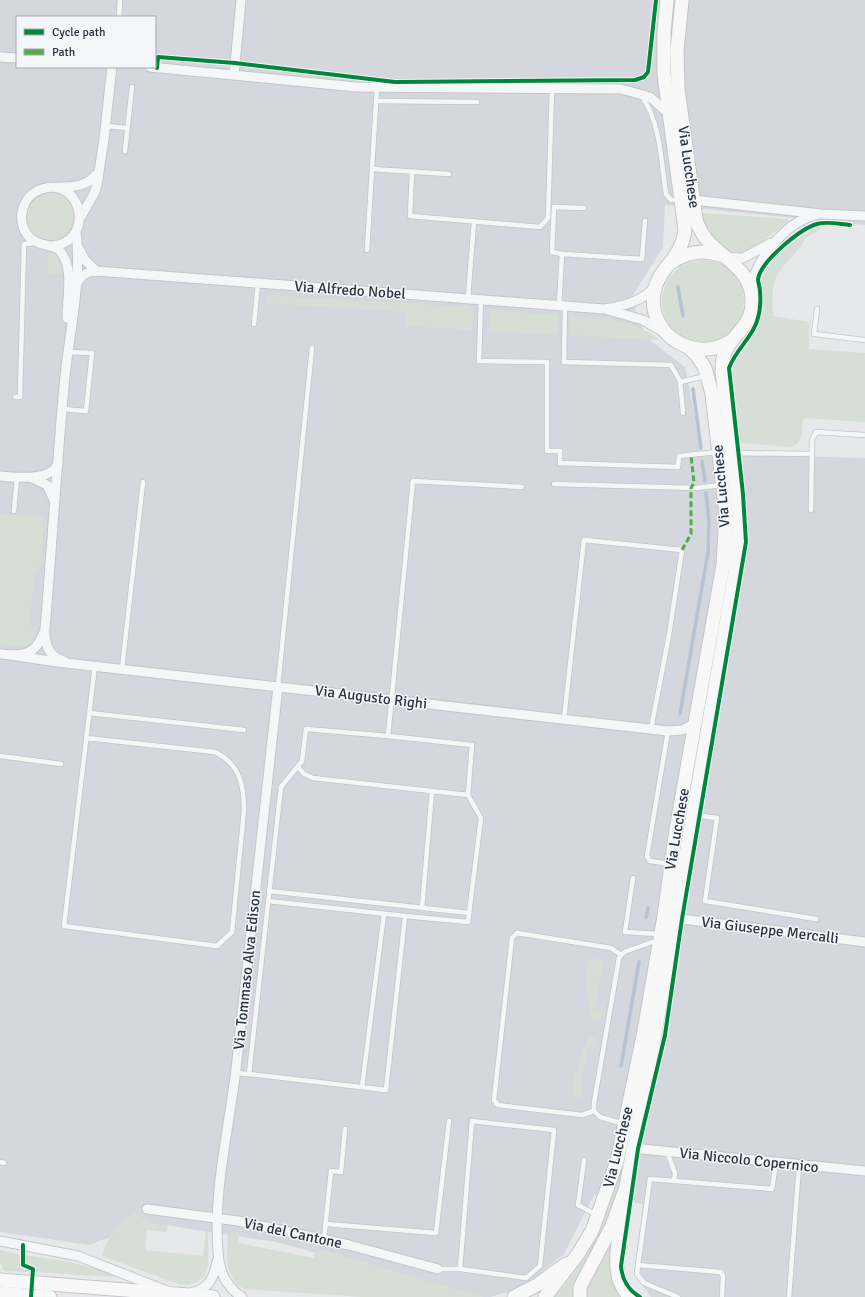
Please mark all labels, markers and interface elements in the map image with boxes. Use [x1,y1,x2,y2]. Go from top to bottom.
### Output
legend [16,16,156,68]
text: Cycle path [52,25,105,40]
text: Path [52,45,75,60]
street label: Via Lucchese [674,125,704,209]
street label: Via Alfredo Nobel [294,277,406,303]
street label: Via Lucchese [708,444,734,528]
street label: Via Augusto Righi [314,681,428,713]
street label: Via Lucchese [661,787,693,871]
street label: Via Tommaso Alva Edison [230,889,264,1051]
street label: Via Giuseppe Mercalli [700,913,840,947]
street label: Via Lucchese [599,1105,637,1189]
street label: Via Niccolo Copernico [679,1144,820,1176]
street label: Via del Cantone [242,1214,344,1252]

